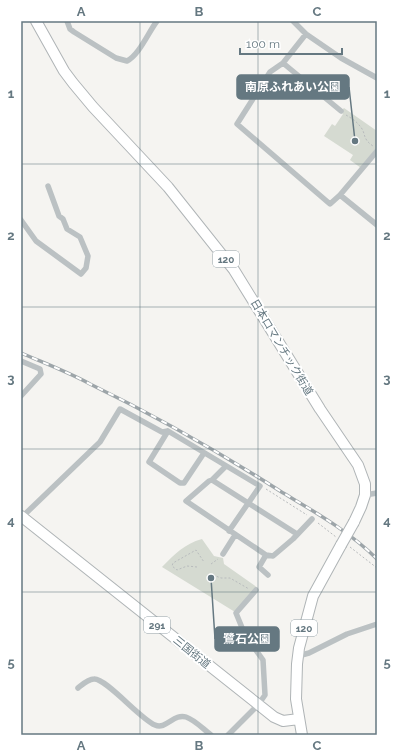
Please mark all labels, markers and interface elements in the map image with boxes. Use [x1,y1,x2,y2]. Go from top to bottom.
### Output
text: A [77,4,86,19]
text: B [195,4,204,19]
text: C [313,4,322,19]
scale bar [240,30,342,56]
text: 100 m [246,37,280,51]
callout: 南原ふれあい公園 [237,75,349,99]
text: 南原ふれあい公園 [245,80,341,94]
text: 1 [8,86,15,101]
text: 1 [384,86,391,101]
text: 2 [7,228,15,243]
text: 2 [383,228,391,243]
road number: 120 [213,251,239,267]
street label: 日本ロマンチック街道 [248,297,315,398]
text: 3 [7,371,15,386]
text: 3 [383,371,391,386]
text: 4 [7,513,15,528]
text: 4 [383,513,391,528]
road number: 291 [144,617,170,633]
road number: 120 [291,620,317,636]
callout: 鷺石公園 [215,627,279,651]
text: 鷺石公園 [223,632,271,646]
street label: 三国街道 [170,633,213,671]
text: 5 [7,655,15,670]
text: 5 [383,655,391,670]
text: A [77,738,86,753]
text: B [195,738,204,753]
text: C [313,738,322,753]

